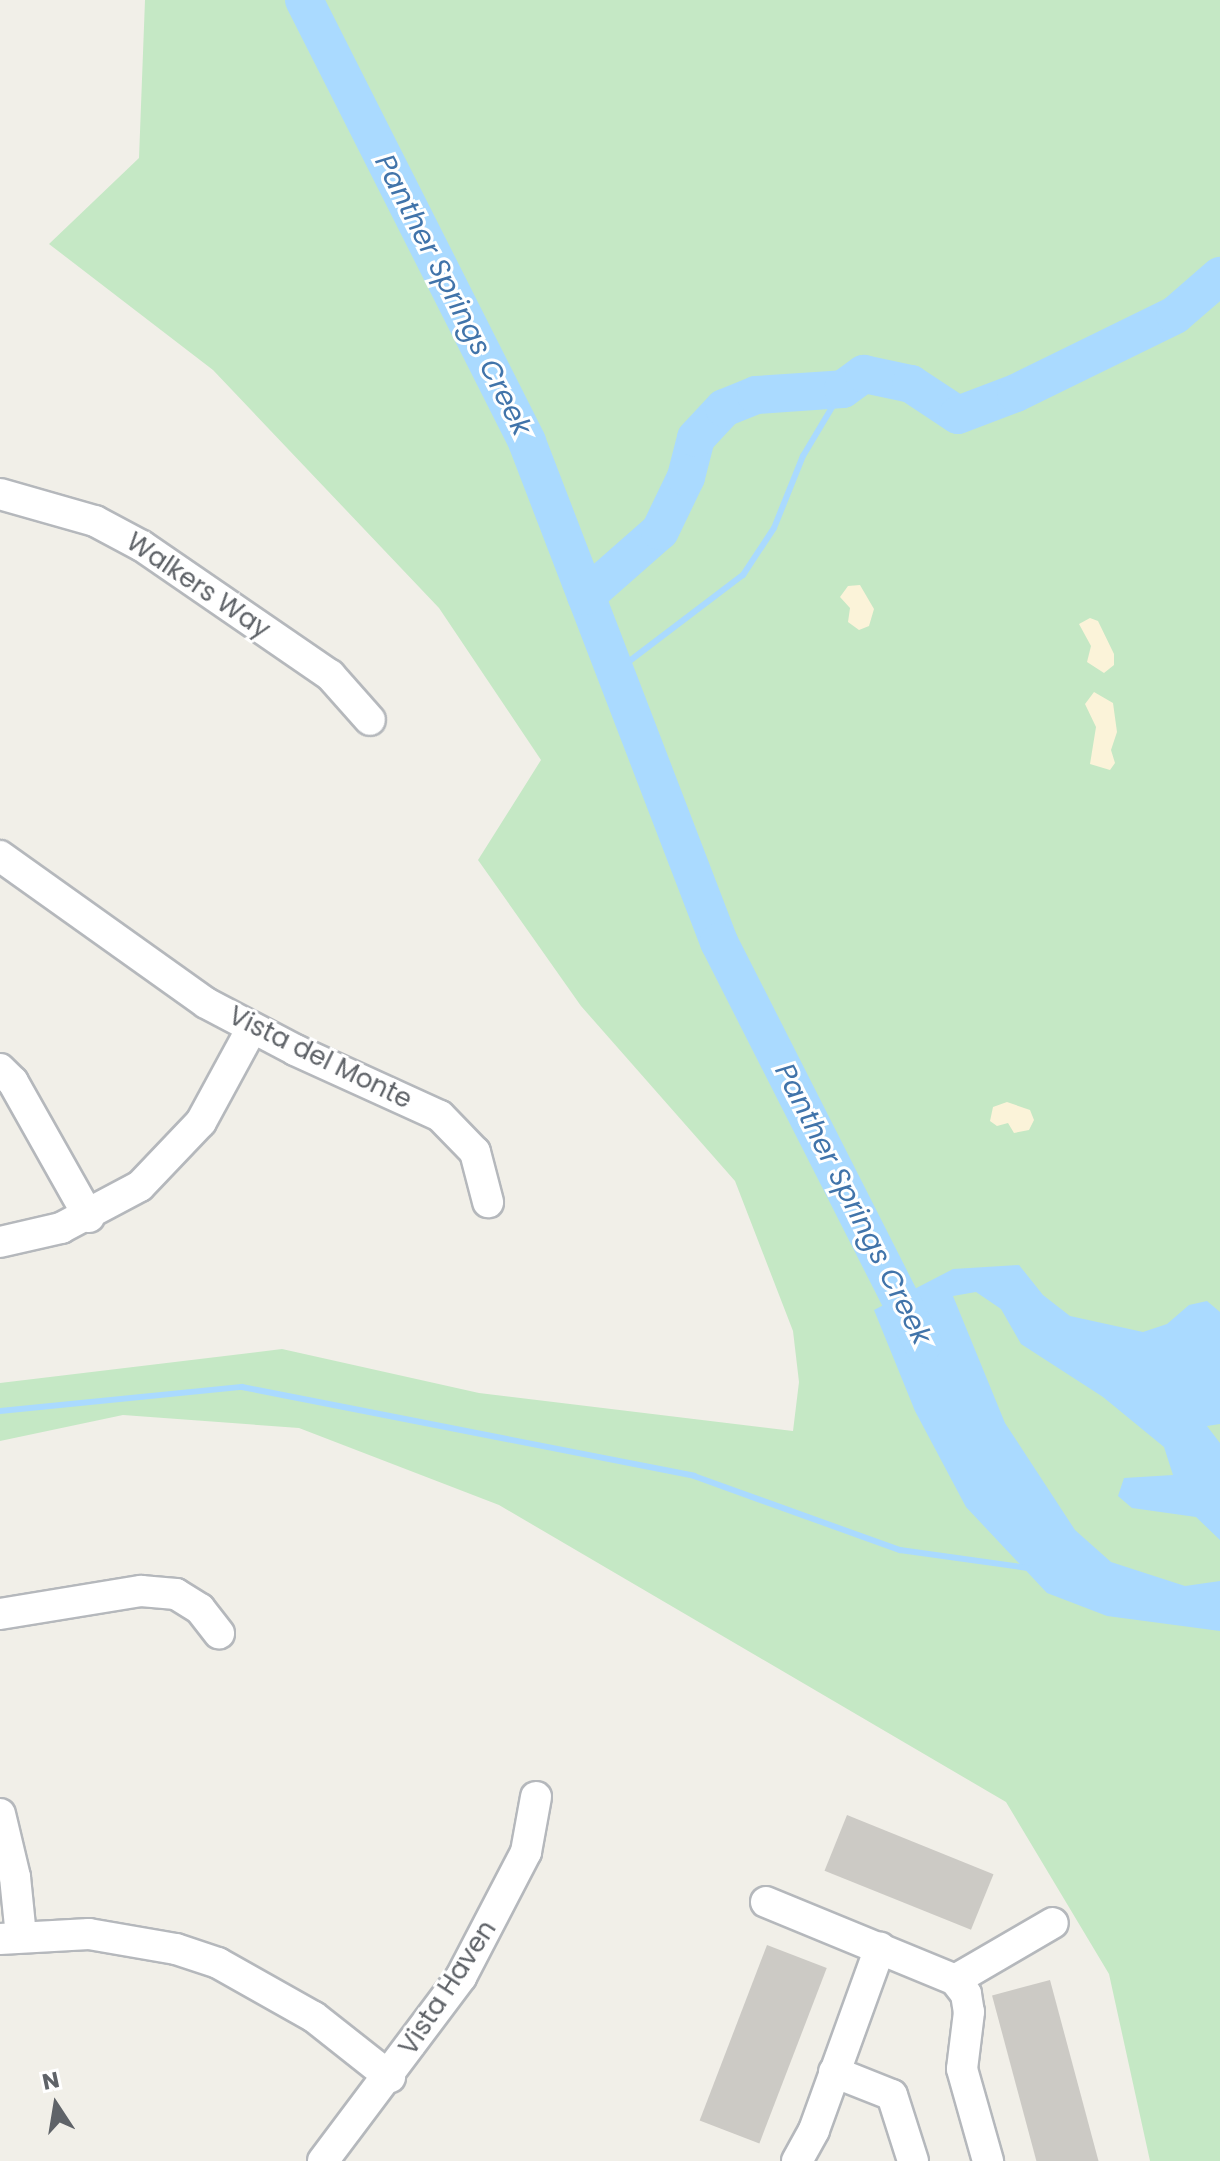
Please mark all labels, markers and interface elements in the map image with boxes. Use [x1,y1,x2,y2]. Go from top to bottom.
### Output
water label: Panther Springs Creek [367,149,539,441]
street label: Walkers Way [120,526,276,646]
street label: Vista del Monte [223,1000,417,1116]
water label: Panther Springs Creek [767,1058,939,1350]
street label: Vista Haven [393,1915,503,2061]
text: N [40,2064,62,2098]
north arrow [16,2065,96,2145]

